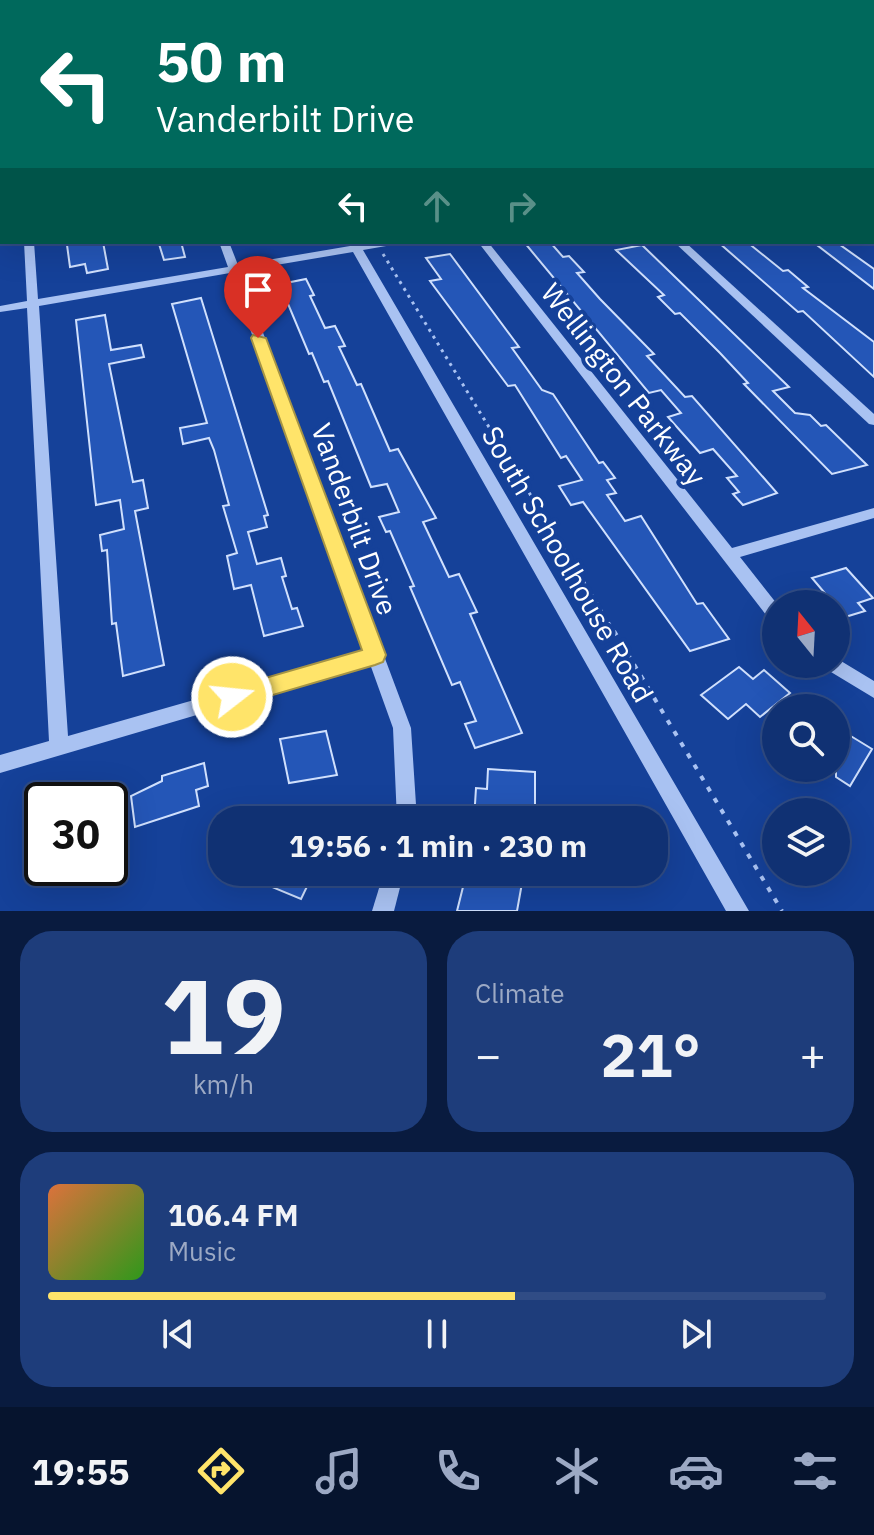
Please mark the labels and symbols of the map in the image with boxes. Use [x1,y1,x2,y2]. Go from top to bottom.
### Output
pin [224,256,292,338]
street label: Wellington Parkway [533,275,715,493]
street label: Vanderbilt Drive [303,418,407,620]
street label: South Schoolhouse Road [474,419,662,709]
north arrow [762,590,850,678]
position arrow [190,655,274,739]
speed limit sign: 30 [24,782,128,886]

